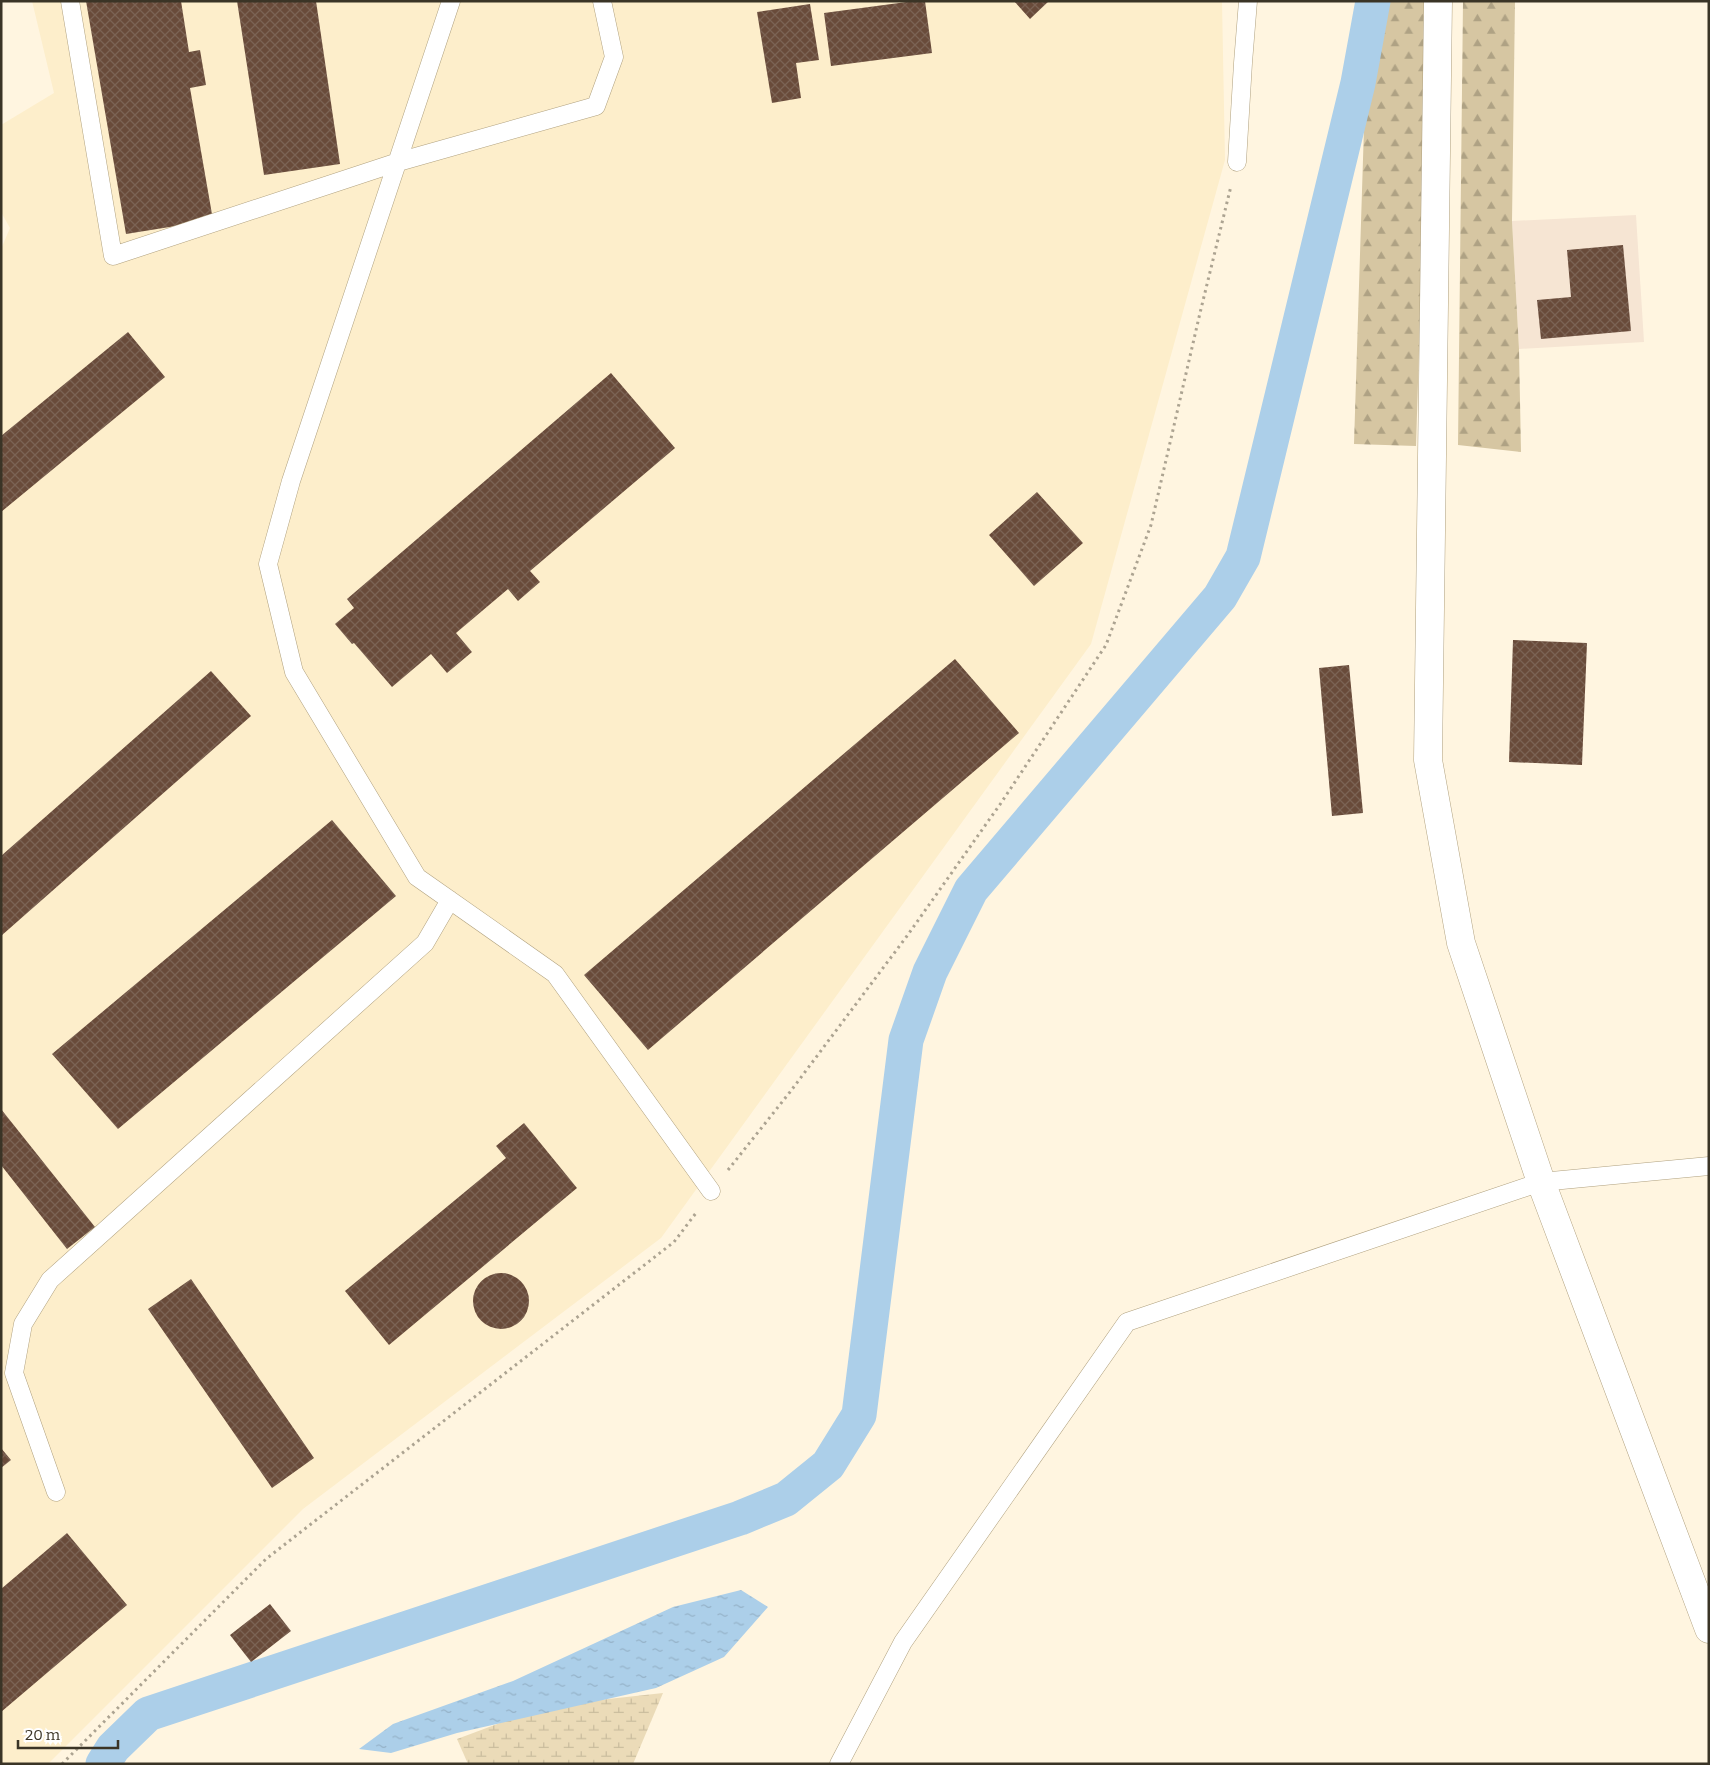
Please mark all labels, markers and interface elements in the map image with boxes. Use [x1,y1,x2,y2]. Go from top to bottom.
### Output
scale bar [18,1718,118,1750]
text: 20 m [25,1726,61,1744]

